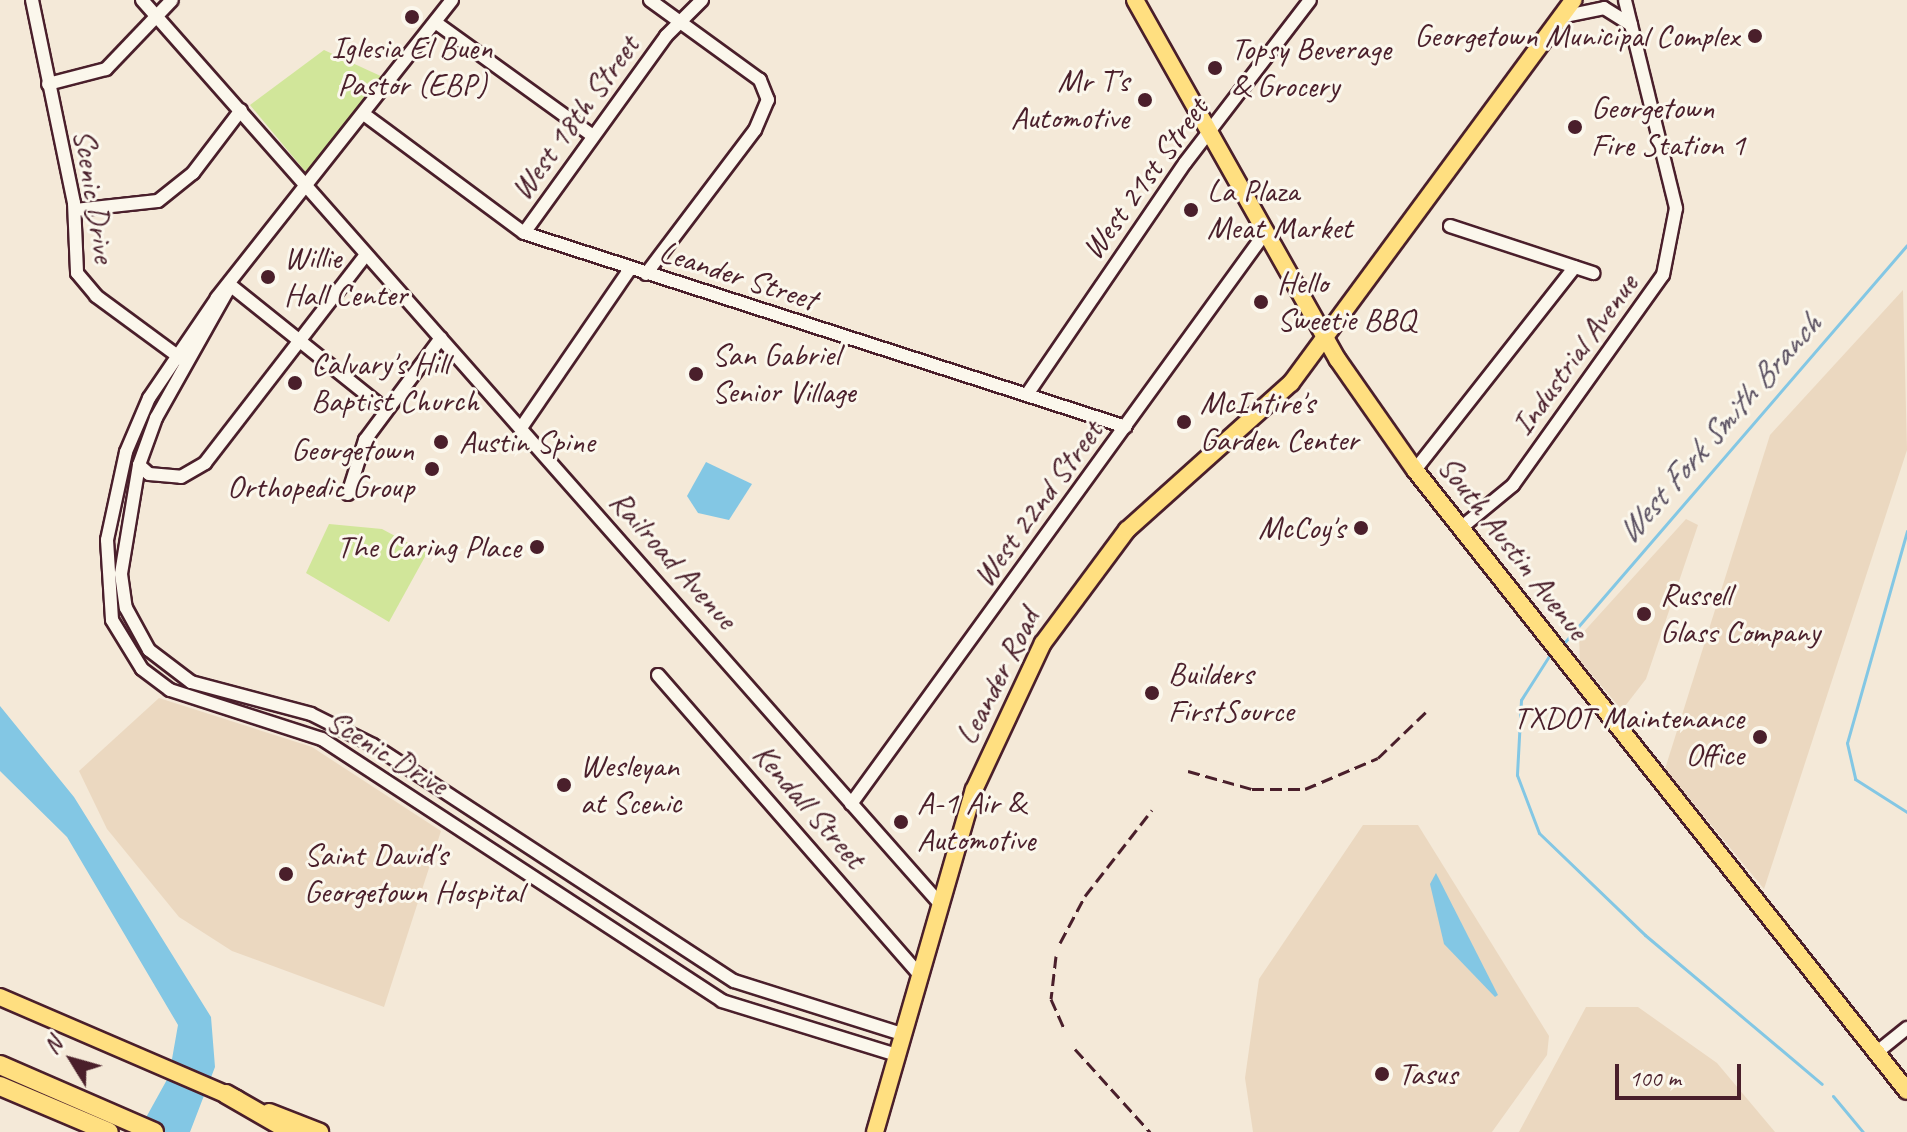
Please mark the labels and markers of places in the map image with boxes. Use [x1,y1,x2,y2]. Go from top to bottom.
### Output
marker: Iglesia El Buen Pastor (EBP) [403,8,421,26]
place label: Georgetown Municipal Complex [1414,17,1739,55]
marker: Georgetown Municipal Complex [1746,27,1764,45]
place label: Iglesia El Buen Pastor (EBP) [332,30,492,105]
place label: Topsy Beverage & Grocery [1231,31,1390,106]
marker: Topsy Beverage & Grocery [1206,59,1224,77]
place label: Mr T's Automotive [1011,63,1129,138]
place label: Georgetown Fire Station 1 [1591,90,1747,165]
marker: Mr T's Automotive [1136,91,1154,109]
marker: Georgetown Fire Station 1 [1566,118,1584,136]
place label: La Plaza Meat Market [1207,173,1353,248]
marker: La Plaza Meat Market [1182,201,1200,219]
place label: Willie Hall Center [284,240,407,315]
place label: Hello Sweetie BBQ [1277,265,1414,340]
marker: Willie Hall Center [259,268,277,286]
marker: Hello Sweetie BBQ [1252,293,1270,311]
place label: San Gabriel Senior Village [712,337,855,412]
place label: Calvary's Hill Baptist Church [311,346,480,421]
marker: San Gabriel Senior Village [687,365,705,383]
marker: Calvary's Hill Baptist Church [286,374,304,392]
place label: McIntire's Garden Center [1200,385,1359,460]
marker: McIntire's Garden Center [1175,413,1193,431]
place label: Austin Spine [459,423,595,461]
marker: Austin Spine [430,431,452,453]
place label: Georgetown Orthopedic Group [227,432,414,507]
marker: Georgetown Orthopedic Group [421,458,443,480]
place label: McCoy's [1258,509,1345,547]
marker: McCoy's [1352,519,1370,537]
place label: The Caring Place [336,528,521,566]
marker: The Caring Place [528,538,546,556]
place label: Russell Glass Company [1660,577,1819,652]
marker: Russell Glass Company [1635,605,1653,623]
place label: Builders FirstSource [1168,656,1294,731]
marker: Builders FirstSource [1143,684,1161,702]
place label: TXDOT Maintenance Office [1513,700,1744,775]
marker: TXDOT Maintenance Office [1751,728,1769,746]
place label: Wesleyan at Scenic [580,748,681,823]
marker: Wesleyan at Scenic [555,776,573,794]
place label: A-1 Air & Automotive [917,785,1035,860]
marker: A-1 Air & Automotive [892,813,910,831]
place label: Saint David's Georgetown Hospital [304,837,522,912]
marker: Saint David's Georgetown Hospital [275,863,297,885]
place label: Tasus [1398,1055,1457,1093]
marker: Tasus [1373,1065,1391,1083]

